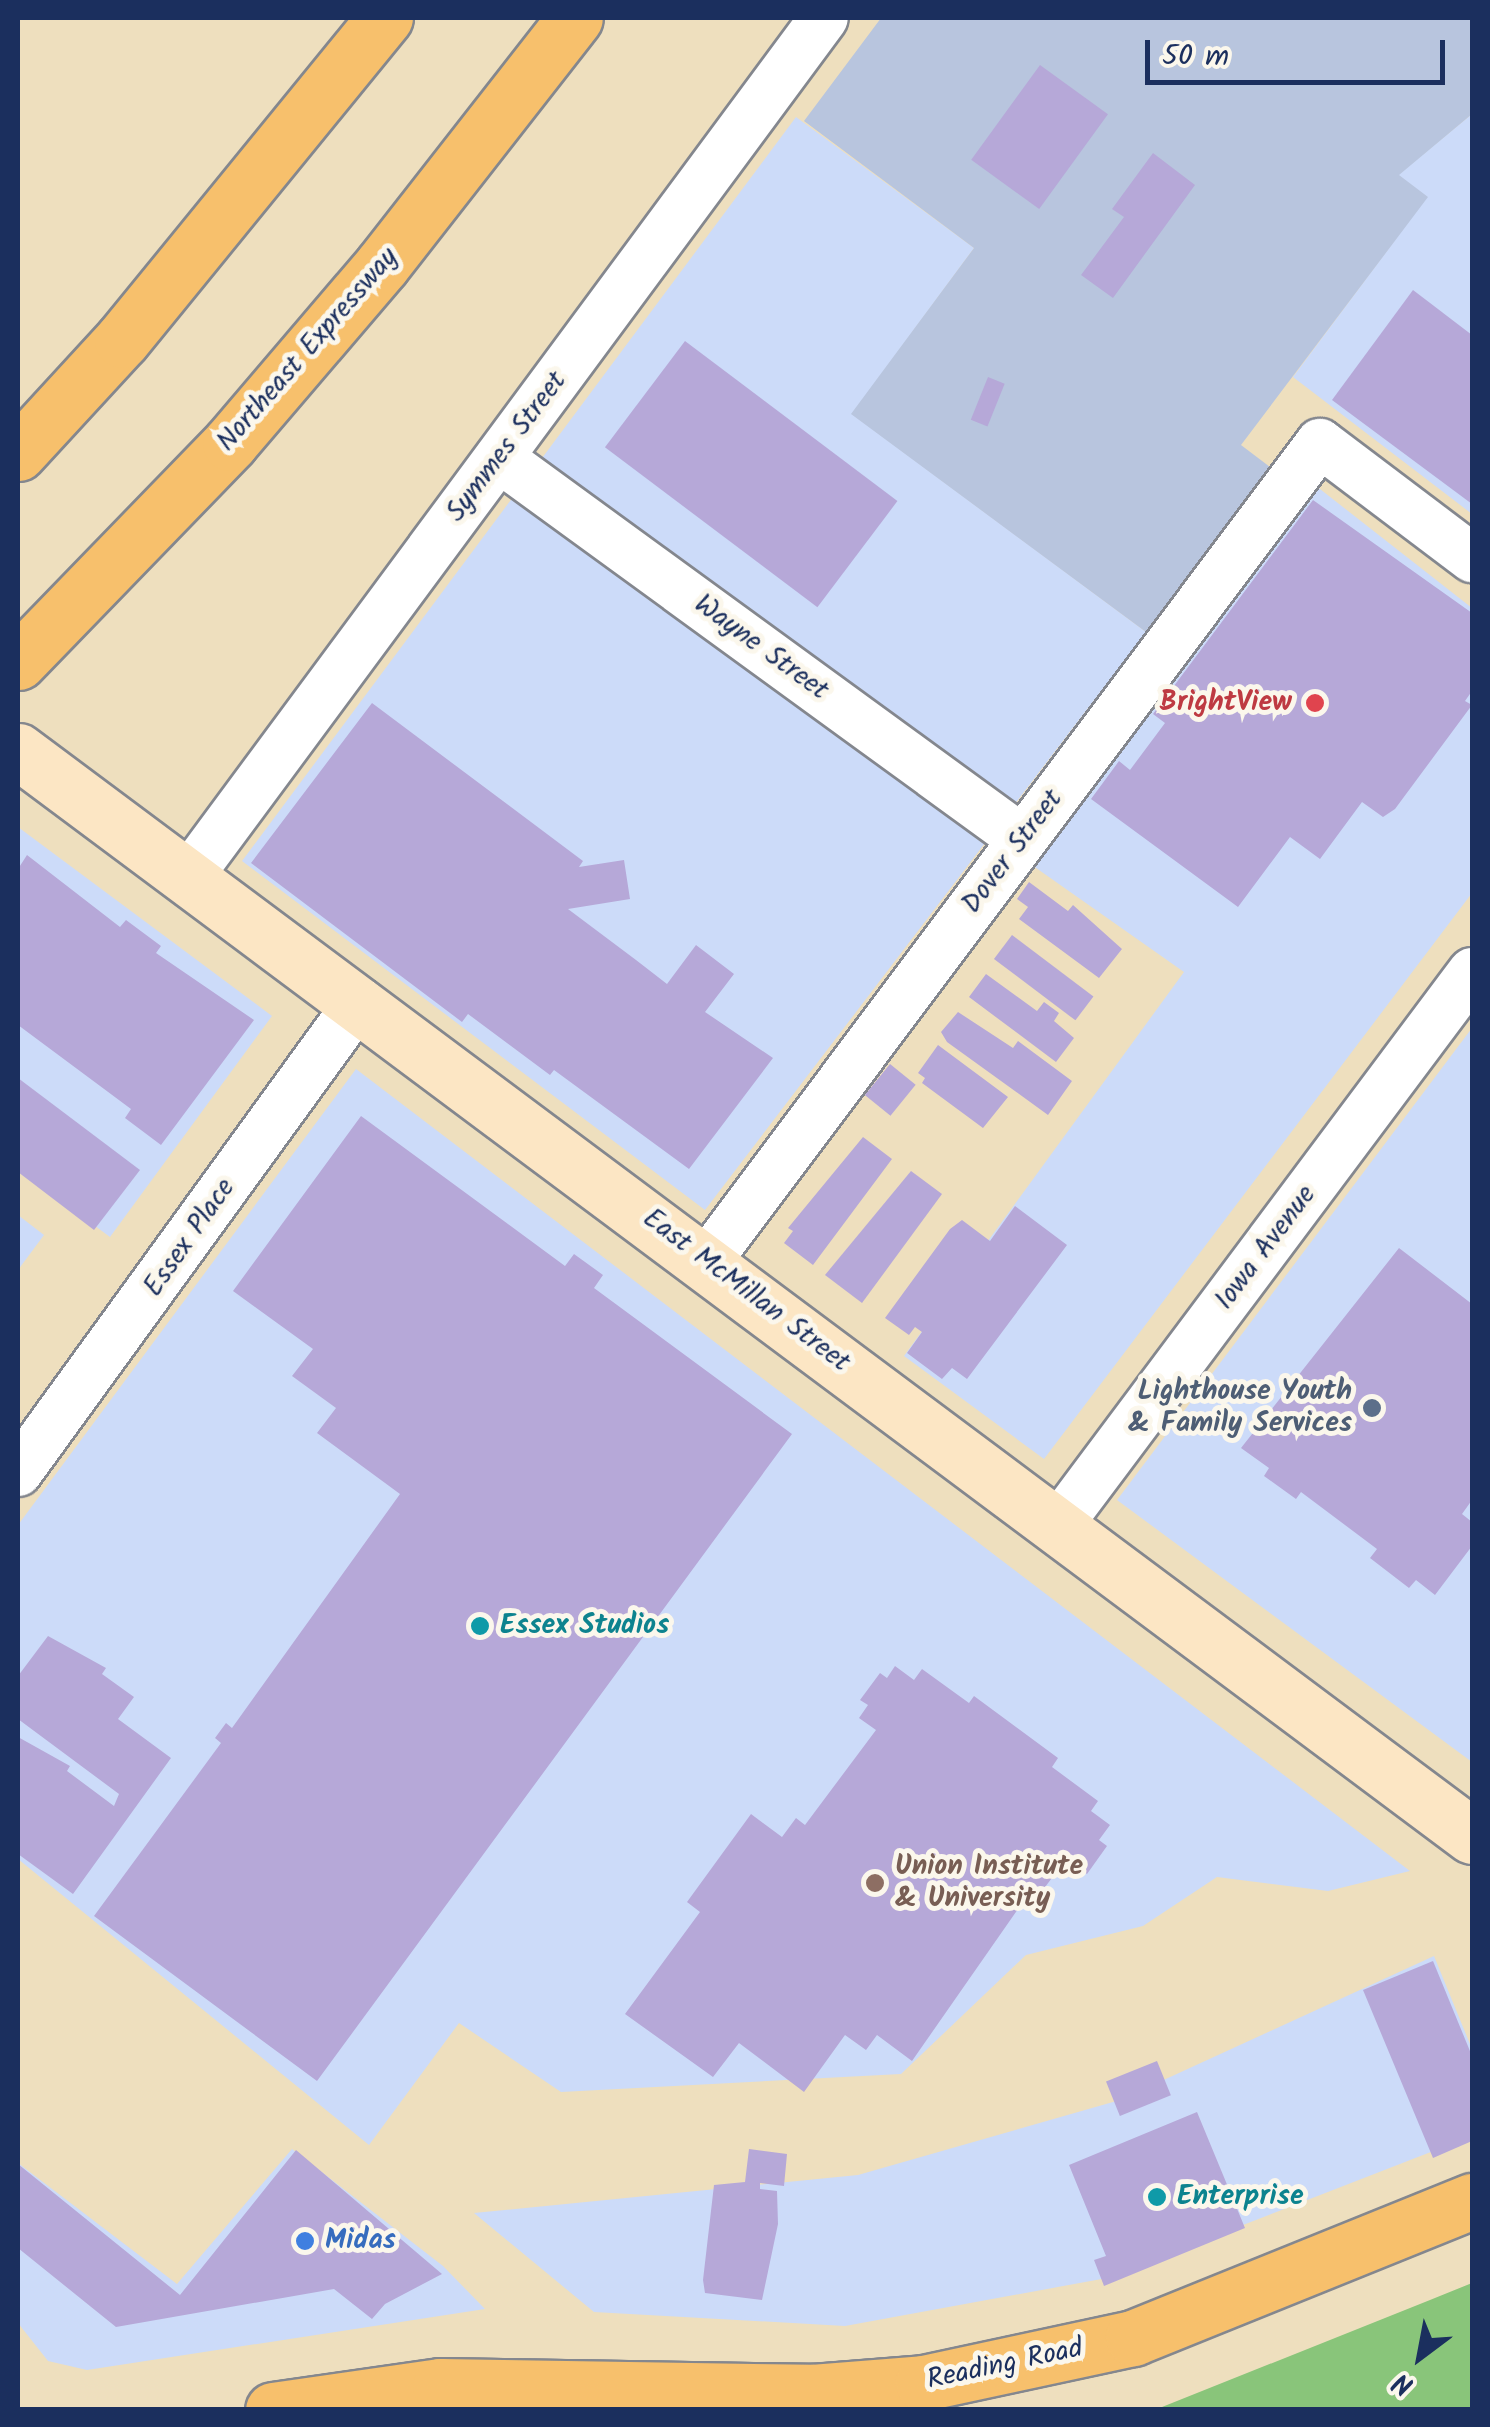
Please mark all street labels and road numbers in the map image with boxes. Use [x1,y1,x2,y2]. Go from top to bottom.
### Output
street label: Northeast Expressway [210,241,406,459]
street label: Symmes Street [440,365,574,529]
street label: Wayne Street [687,588,835,708]
street label: Dover Street [955,783,1071,921]
street label: Essex Place [137,1173,243,1303]
street label: Iowa Avenue [1208,1179,1324,1317]
street label: East McMillan Street [636,1202,856,1380]
street label: Reading Road [924,2332,1086,2398]

